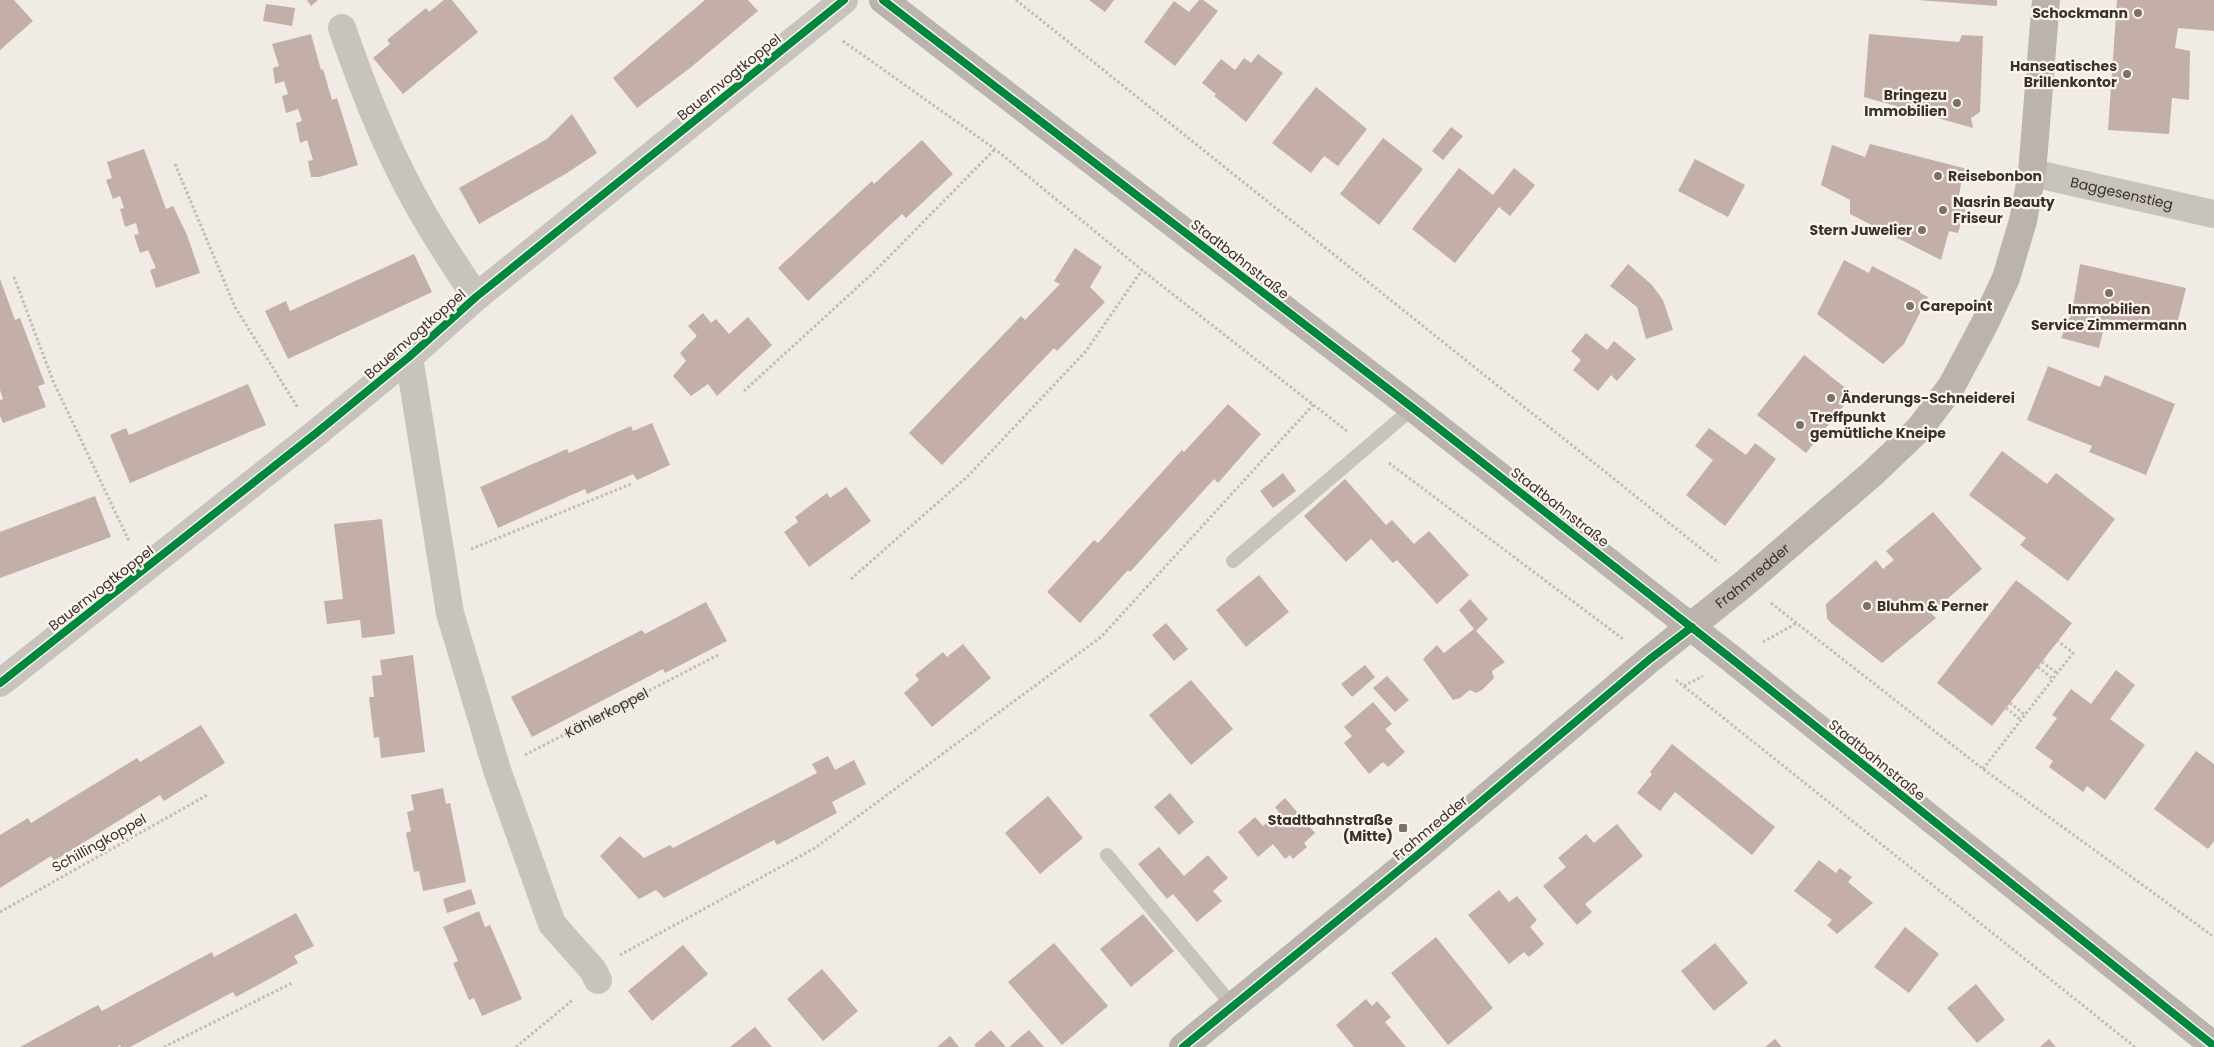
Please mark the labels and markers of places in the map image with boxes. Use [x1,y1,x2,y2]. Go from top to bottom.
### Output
place label: Schockmann [2032,3,2128,23]
marker: Schockmann [2132,7,2144,19]
place label: Hanseatisches Brillenkontor [2010,56,2117,92]
marker: Hanseatisches Brillenkontor [2121,68,2133,80]
place label: Bringezu Immobilien [1864,85,1947,121]
marker: Bringezu Immobilien [1951,97,1963,109]
place label: Reisebonbon [1948,166,2042,186]
marker: Reisebonbon [1932,170,1944,182]
place label: Nasrin Beauty Friseur [1953,192,2055,228]
marker: Nasrin Beauty Friseur [1937,204,1949,216]
place label: Stern Juwelier [1810,220,1912,240]
marker: Stern Juwelier [1916,224,1928,236]
marker: Immobilien Service Zimmermann [2103,287,2115,299]
place label: Carepoint [1920,296,1993,316]
place label: Immobilien Service Zimmermann [2031,299,2187,335]
marker: Carepoint [1904,300,1916,312]
place label: Änderungs-Schneiderei [1841,388,2015,408]
marker: Änderungs-Schneiderei [1825,392,1837,404]
place label: Treffpunkt gemütliche Kneipe [1810,407,1946,443]
marker: Treffpunkt gemütliche Kneipe [1794,419,1806,431]
place label: Bluhm & Perner [1877,596,1989,616]
marker: Bluhm & Perner [1861,600,1873,612]
place label: Stadtbahnstraße (Mitte) [1268,810,1393,846]
marker: Stadtbahnstraße (Mitte) [1397,822,1409,834]

